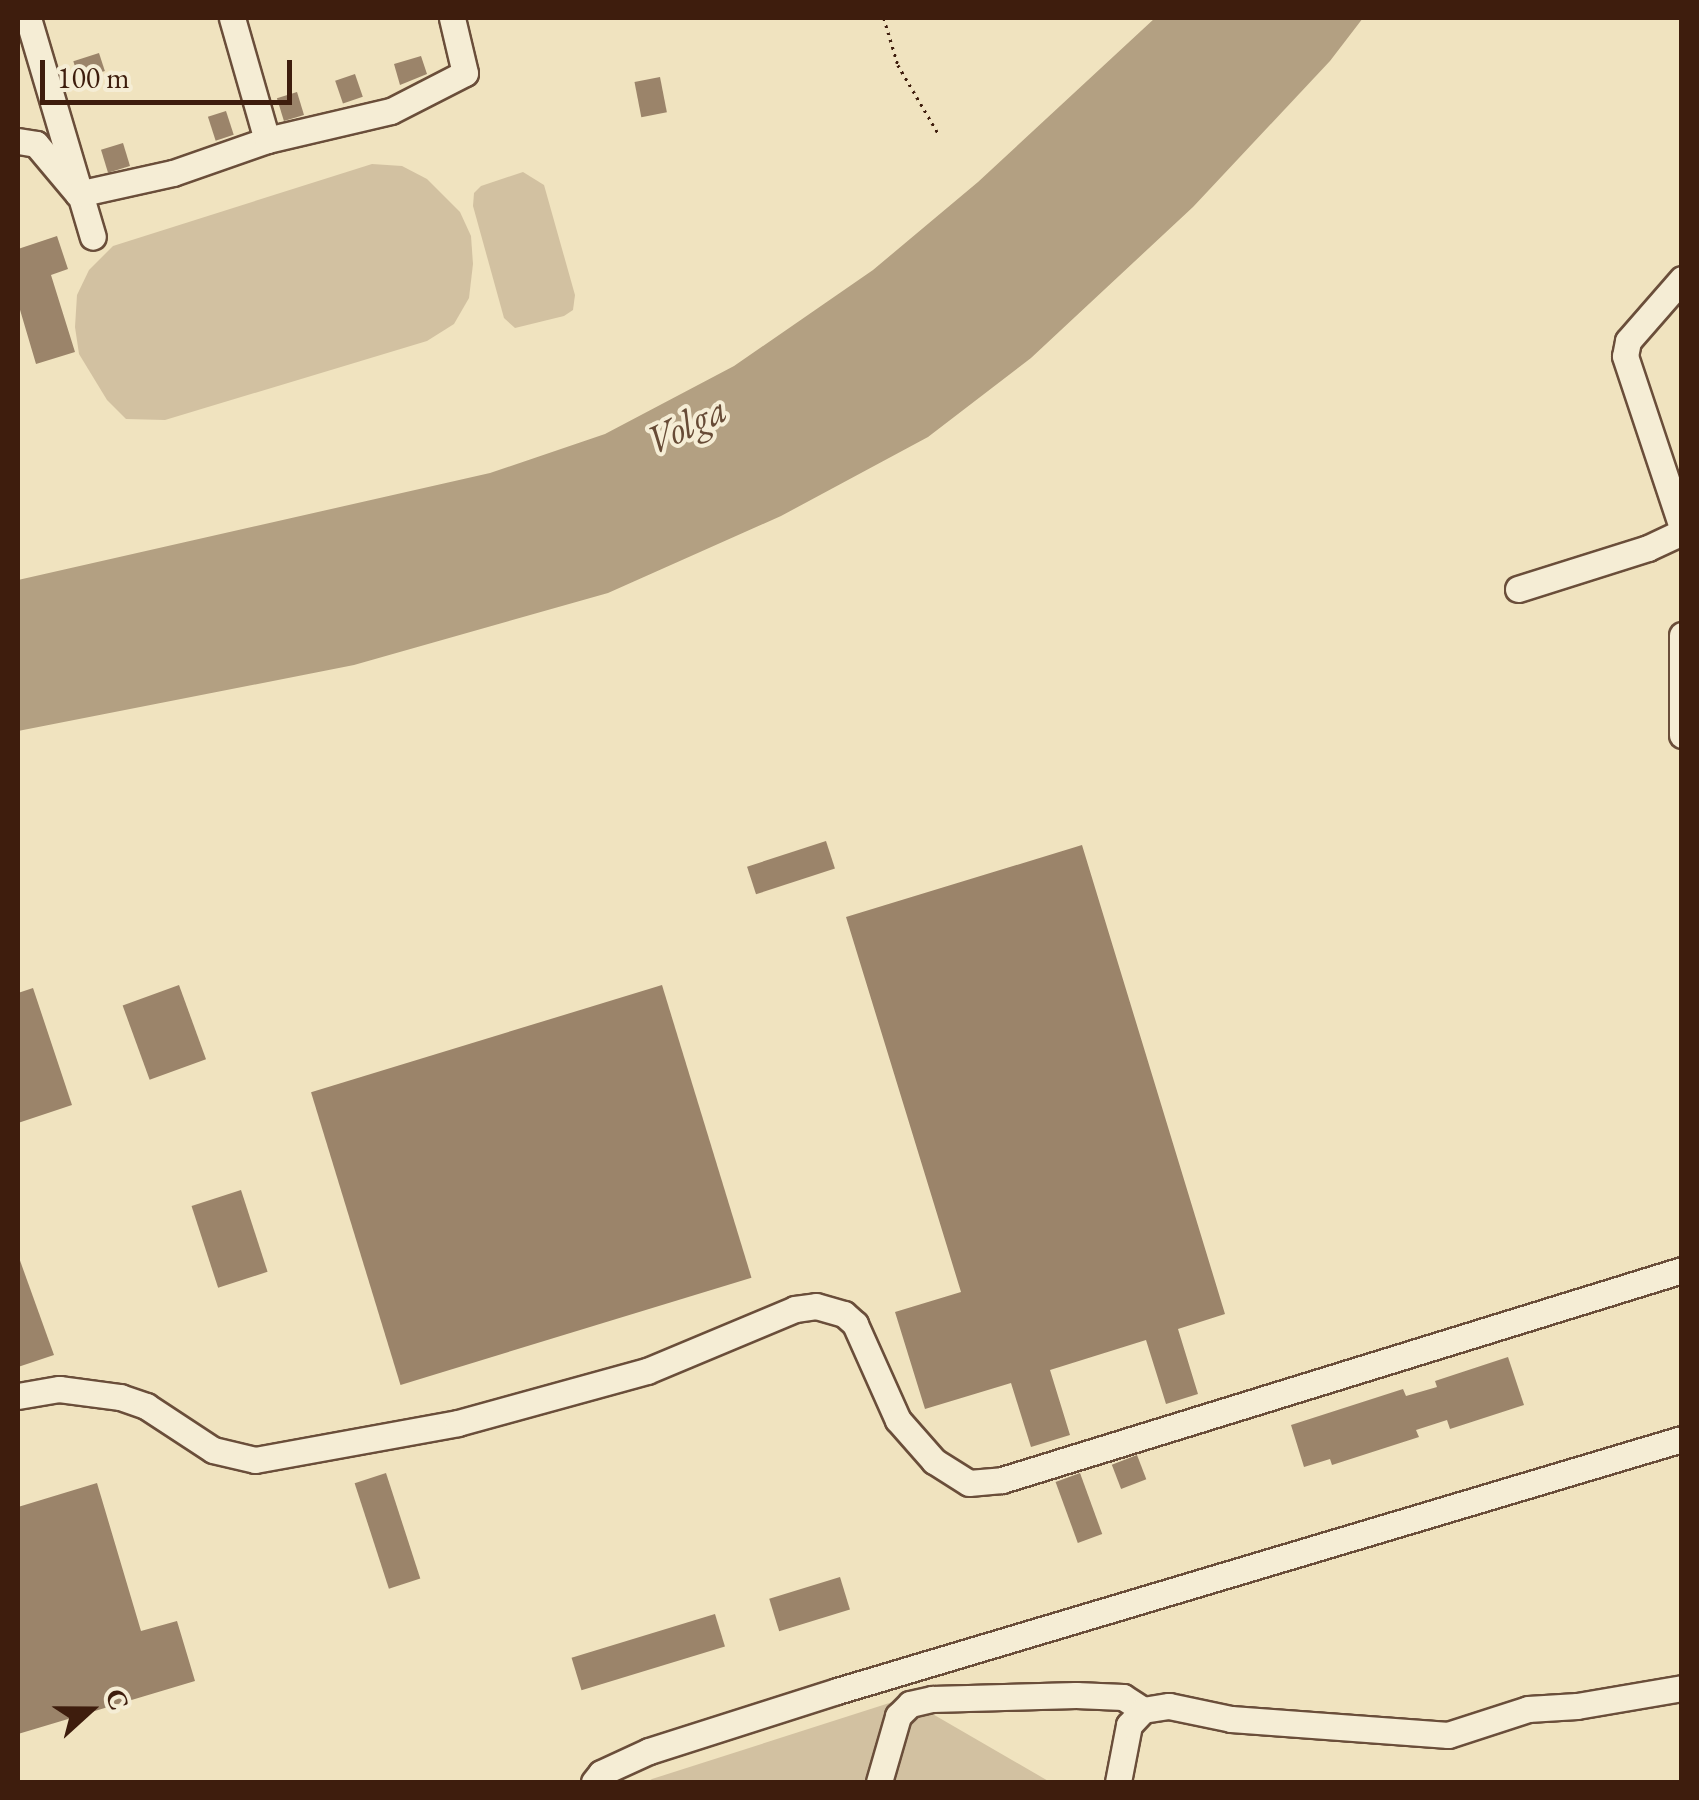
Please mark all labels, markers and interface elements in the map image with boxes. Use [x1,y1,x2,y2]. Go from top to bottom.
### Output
scale bar [45,40,298,102]
text: 100 m [57,58,130,97]
water label: Volga [638,384,734,464]
north arrow [40,1660,140,1760]
text: С [98,1684,138,1715]

